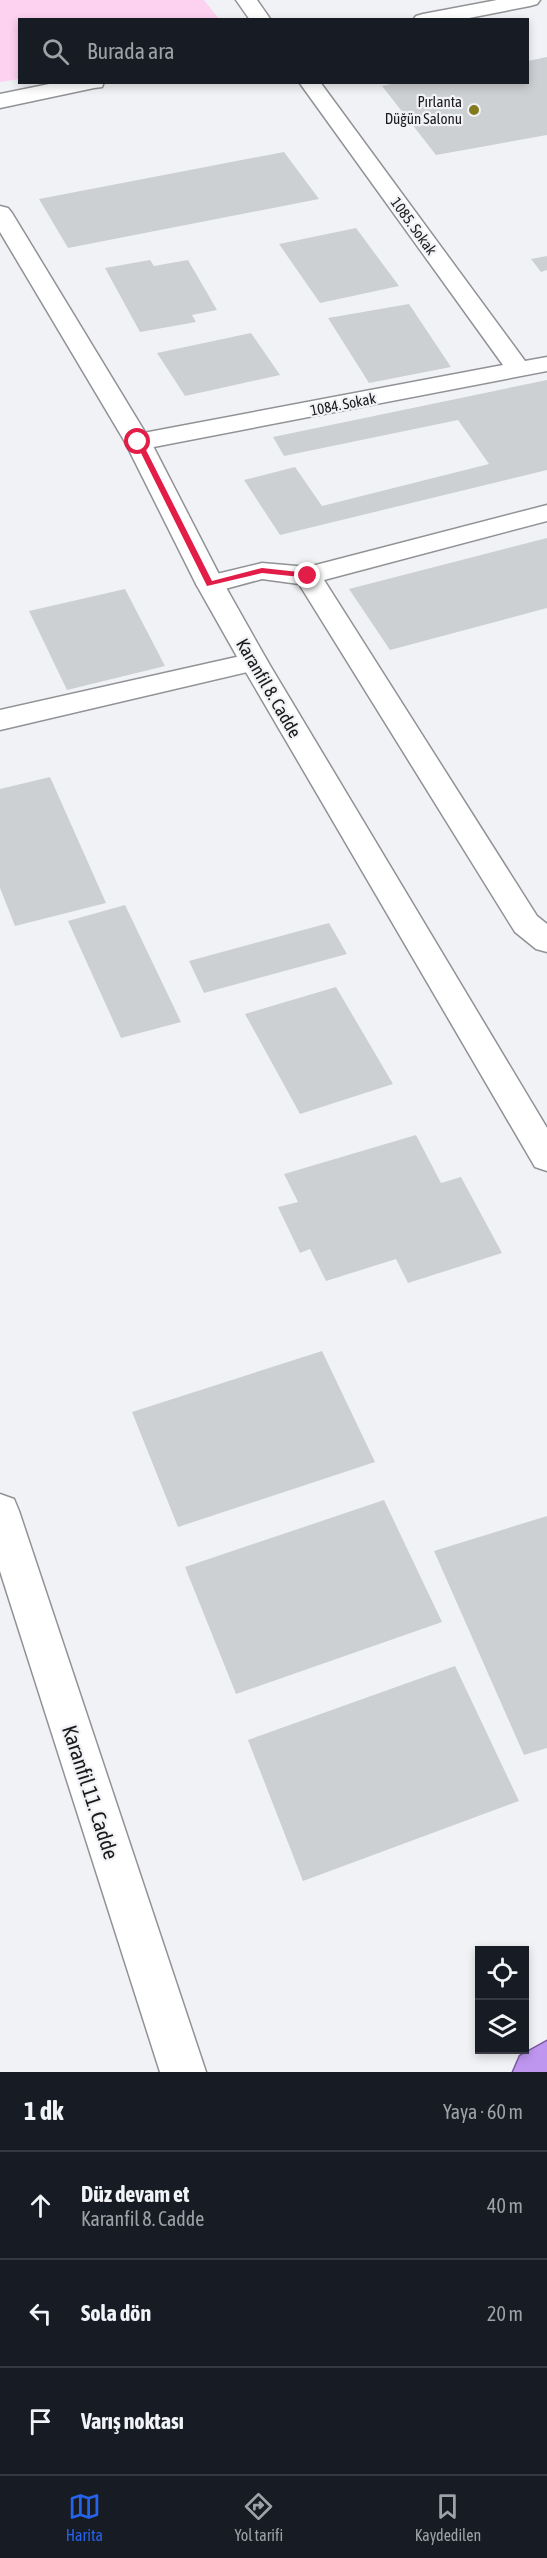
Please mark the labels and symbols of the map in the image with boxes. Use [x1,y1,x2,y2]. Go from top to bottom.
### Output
place label: Pırlanta Düğün Salonu [385,93,462,127]
marker: Pırlanta Düğün Salonu [467,103,481,117]
street label: 1085. Sokak [388,194,441,258]
street label: 1084. Sokak [309,389,378,419]
route start [124,428,150,454]
route end [294,562,320,588]
street label: Karanfil 8. Cadde [232,635,306,741]
street label: Karanfil 11. Cadde [58,1722,124,1862]

